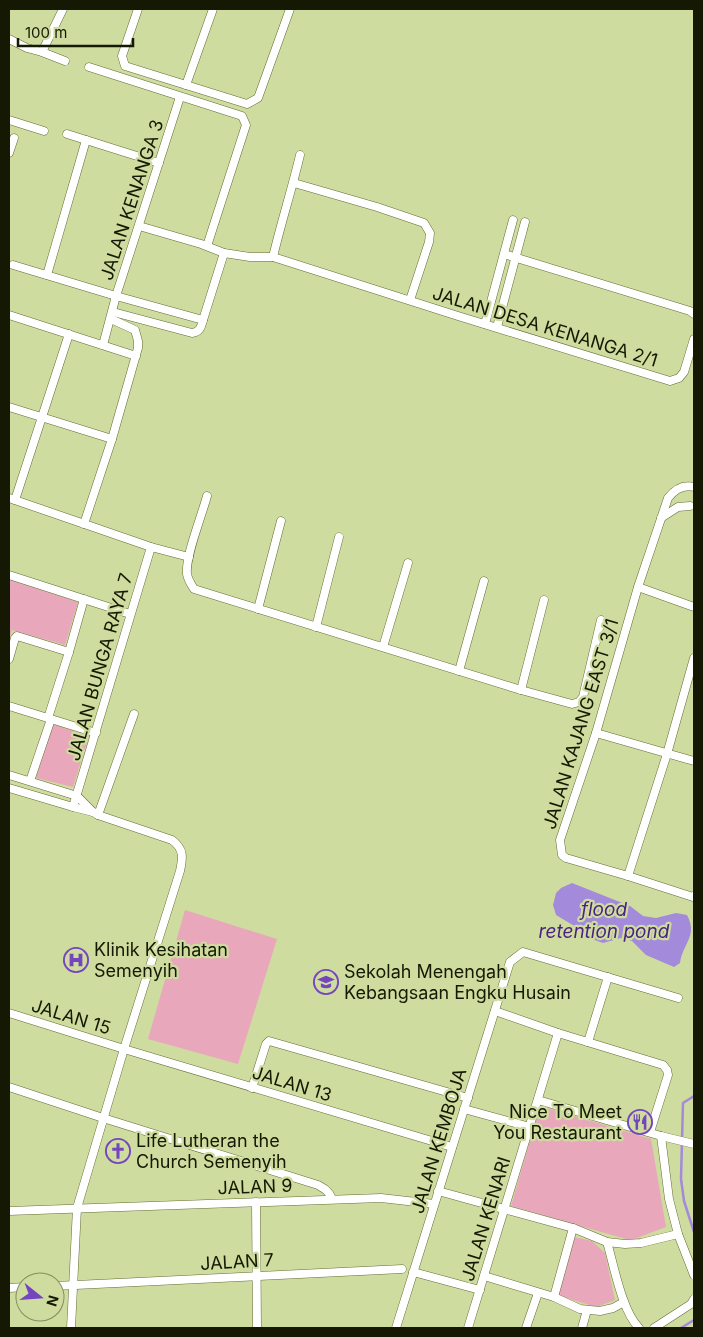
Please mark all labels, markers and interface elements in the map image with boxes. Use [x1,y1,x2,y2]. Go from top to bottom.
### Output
scale bar [18,15,132,47]
text: 100 m [25,23,67,42]
street label: JALAN KENANGA 3 [96,117,167,283]
street label: JALAN DESA KENANGA 2/1 [430,282,660,371]
street label: JALAN BUNGA RAYA 7 [63,571,136,763]
street label: JALAN KAJANG EAST 3/1 [538,616,623,832]
water label: flood retention pond [539,898,670,943]
place label: Klinik Kesihatan Semenyih [94,939,228,981]
hospital icon: Klinik Kesihatan Semenyih [63,947,89,973]
place label: Sekolah Menengah Kebangsaan Engku Husain [344,961,571,1003]
school or university icon: Sekolah Menengah Kebangsaan Engku Husain [313,969,339,995]
street label: JALAN 15 [29,995,113,1039]
street label: JALAN 13 [250,1061,334,1106]
street label: JALAN KEMBOJA [406,1066,471,1216]
place label: Nice To Meet You Restaurant [493,1101,622,1143]
restaurant icon: Nice To Meet You Restaurant [627,1109,653,1135]
place label: Life Lutheran the Church Semenyih [136,1130,287,1172]
church icon: Life Lutheran the Church Semenyih [105,1138,131,1164]
street label: JALAN KENARI [457,1154,514,1284]
street label: JALAN 9 [217,1175,293,1198]
street label: JALAN 7 [200,1249,274,1274]
north arrow [15,1272,65,1322]
text: N [43,1293,63,1309]

